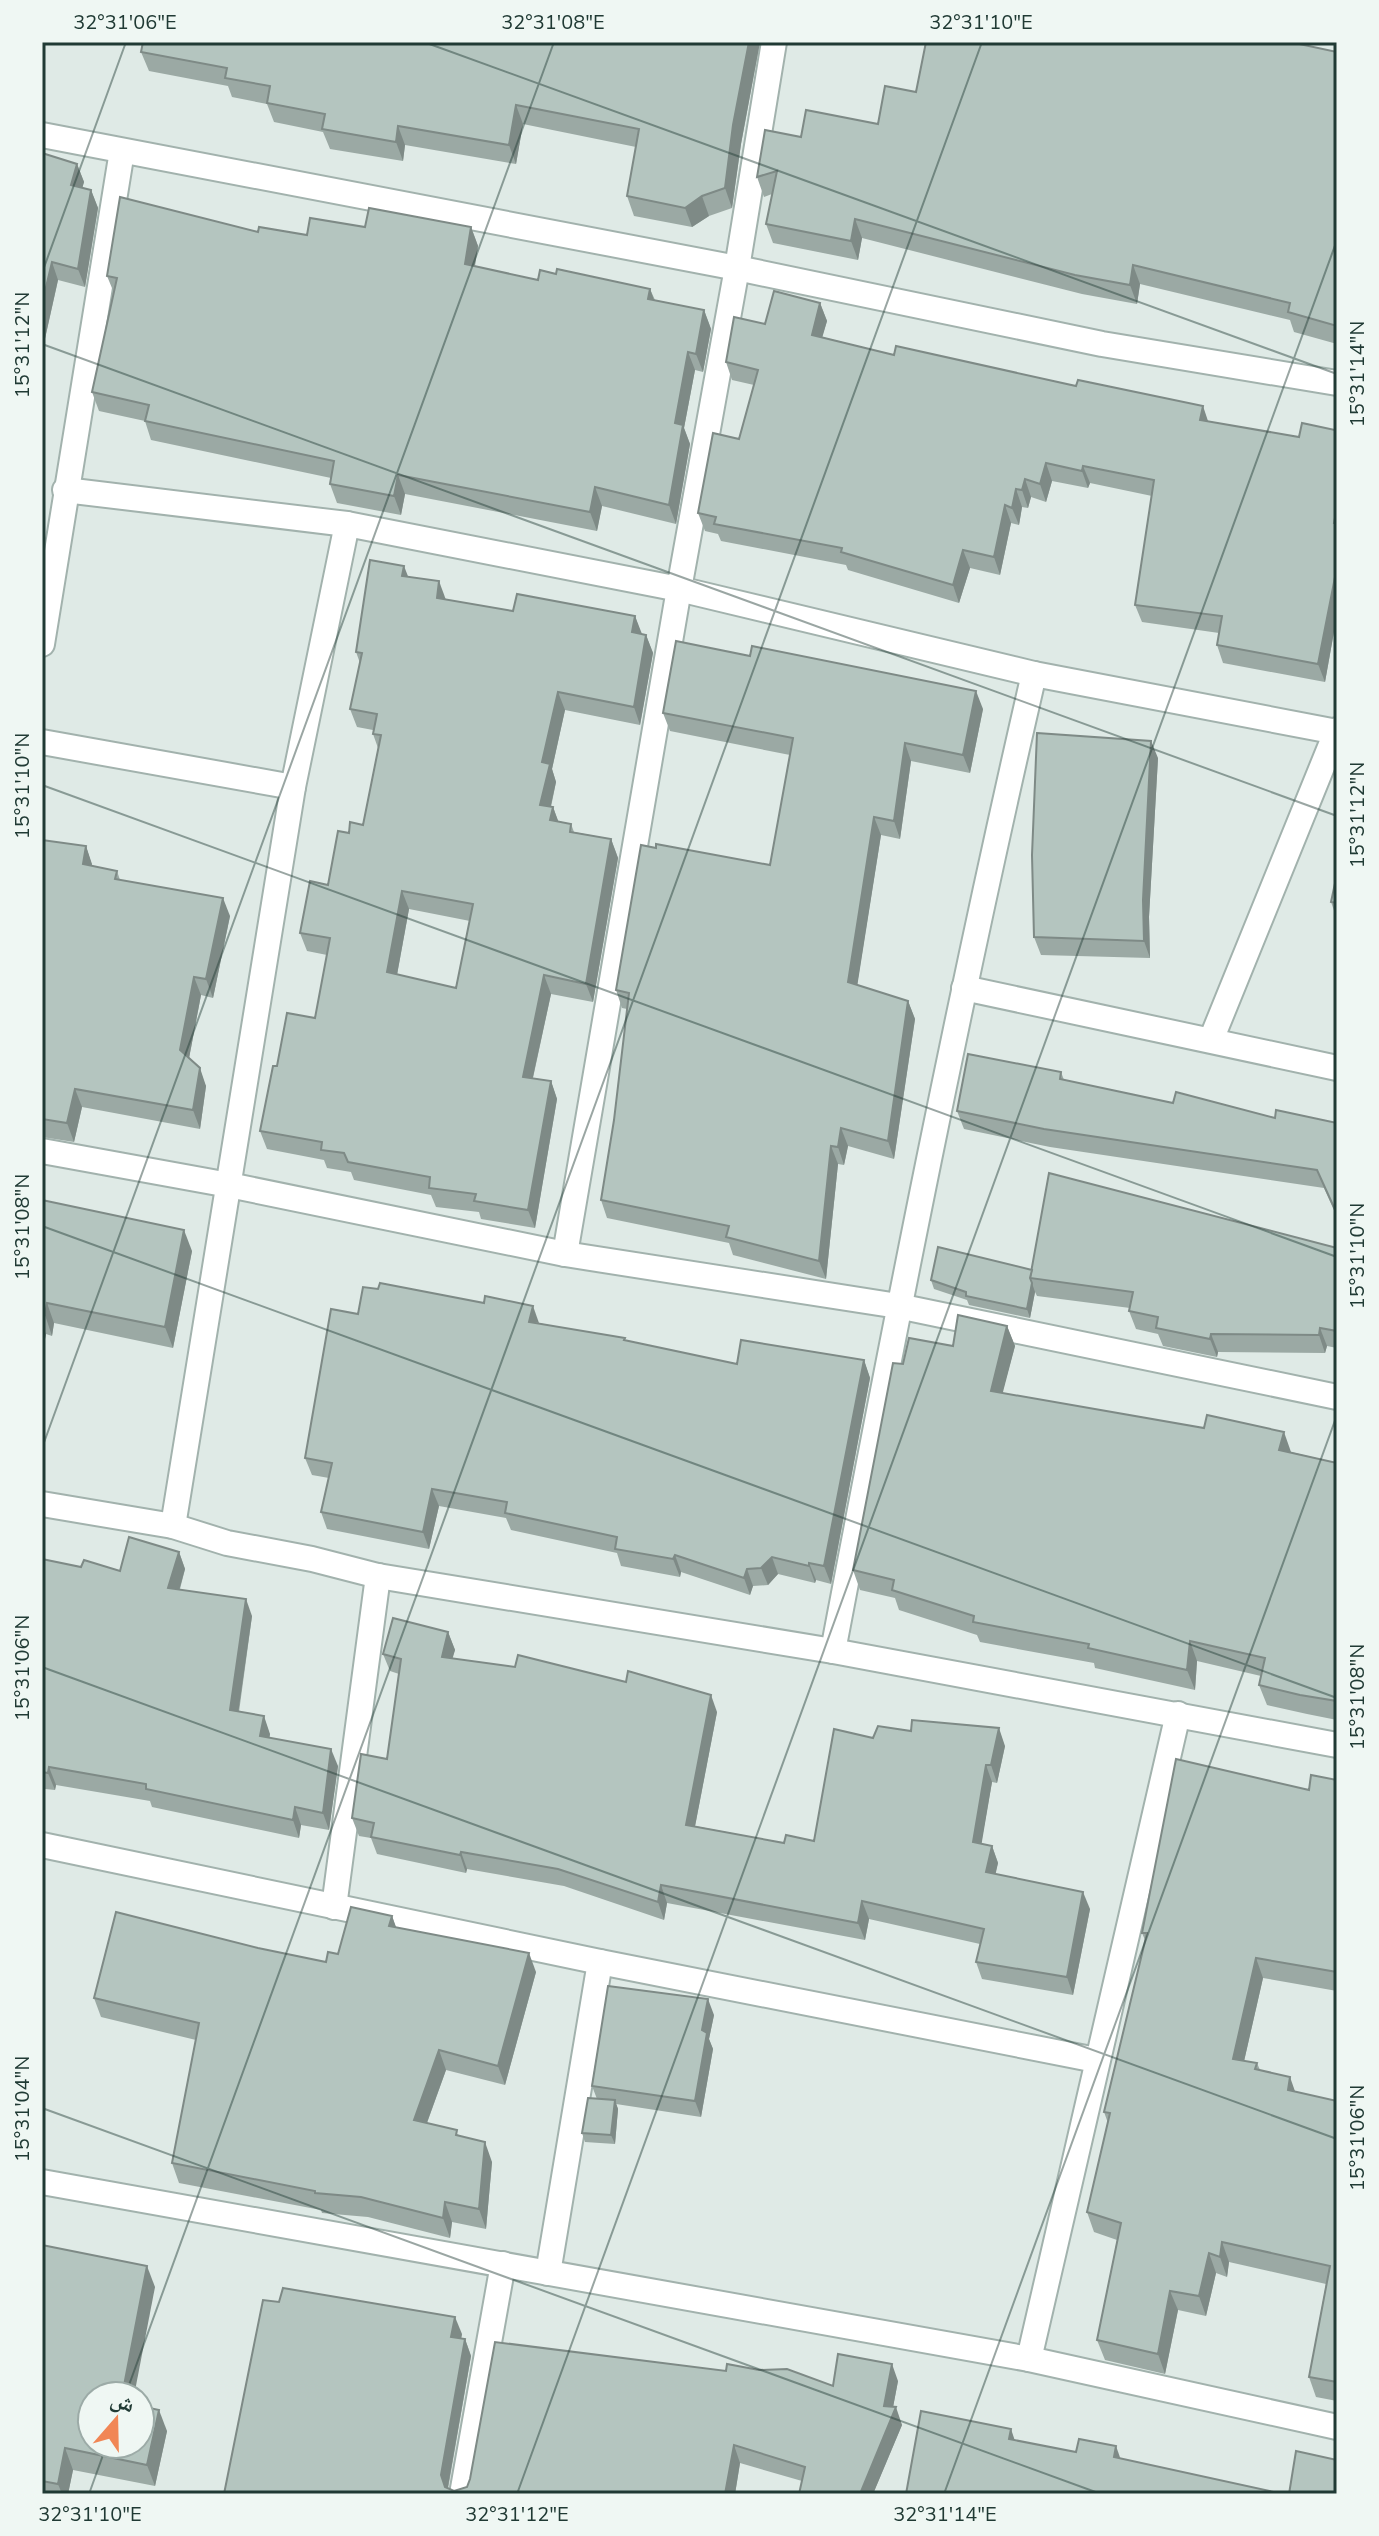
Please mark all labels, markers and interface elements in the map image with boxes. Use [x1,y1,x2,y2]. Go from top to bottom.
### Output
text: 32°31'06"E [73,9,177,36]
text: 32°31'08"E [501,9,605,36]
text: 32°31'10"E [929,9,1033,36]
text: 15°31'12"N [9,292,36,398]
text: 15°31'14"N [1344,321,1371,427]
text: 15°31'10"N [9,733,36,839]
text: 15°31'12"N [1344,762,1371,868]
text: 15°31'08"N [9,1174,36,1280]
text: 15°31'10"N [1344,1203,1371,1309]
text: 15°31'06"N [9,1615,36,1721]
text: 15°31'08"N [1344,1644,1371,1750]
text: 15°31'04"N [9,2056,36,2162]
text: 15°31'06"N [1344,2085,1371,2191]
north arrow [76,2380,156,2460]
text: ش [106,2384,139,2420]
text: 32°31'10"E [38,2501,142,2528]
text: 32°31'12"E [465,2501,569,2528]
text: 32°31'14"E [893,2501,997,2528]

